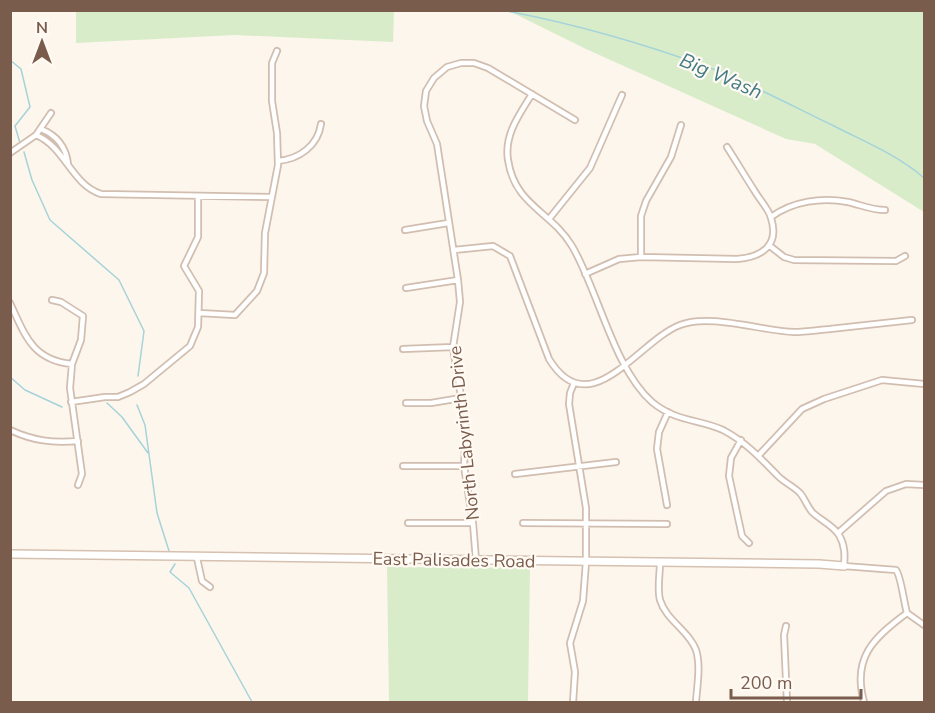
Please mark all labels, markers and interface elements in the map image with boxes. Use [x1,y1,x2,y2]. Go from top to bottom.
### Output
north arrow [12,12,72,72]
text: N [36,17,48,39]
water label: Big Wash [675,46,767,106]
street label: North Labyrinth Drive [443,345,485,521]
street label: East Palisades Road [372,547,536,573]
scale bar [731,662,862,700]
text: 200 m [740,671,792,695]

